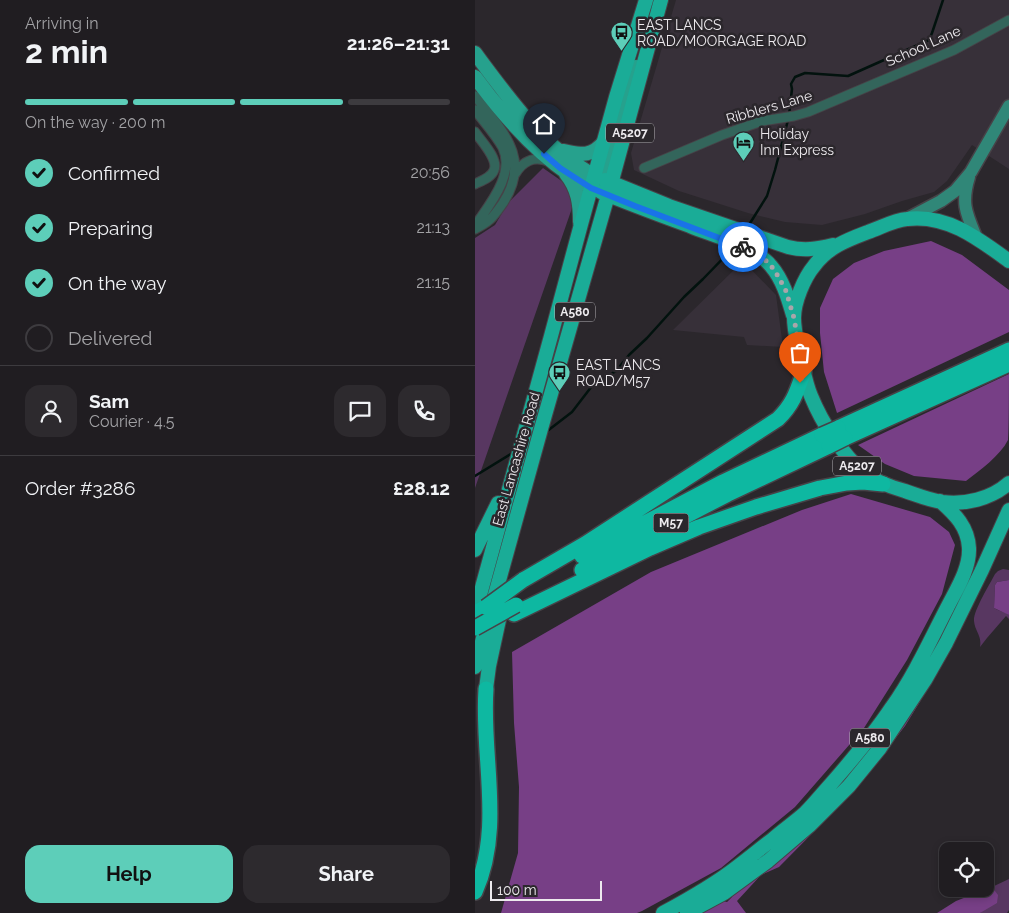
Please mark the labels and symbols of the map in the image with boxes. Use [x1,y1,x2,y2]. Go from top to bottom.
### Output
place label: EAST LANCS ROAD/MOORGAGE ROAD [637,17,806,49]
bus stop icon: EAST LANCS ROAD/MOORGAGE ROAD [609,21,633,52]
street label: School Lane [883,22,963,70]
street label: Ribblers Lane [724,87,814,127]
pin [523,103,565,154]
road number: A5207 [606,124,654,142]
place label: Holiday Inn Express [760,126,834,158]
hotel icon: Holiday Inn Express [732,130,756,161]
courier [718,222,768,272]
road number: A580 [555,302,595,322]
pin [779,332,821,383]
place label: EAST LANCS ROAD/M57 [576,357,661,389]
bus stop icon: EAST LANCS ROAD/M57 [548,361,572,392]
street label: East Lancashire Road [489,390,543,528]
road number: A5207 [833,456,881,476]
road number: M57 [653,514,689,532]
road number: A580 [850,728,890,748]
scale bar [490,878,603,901]

